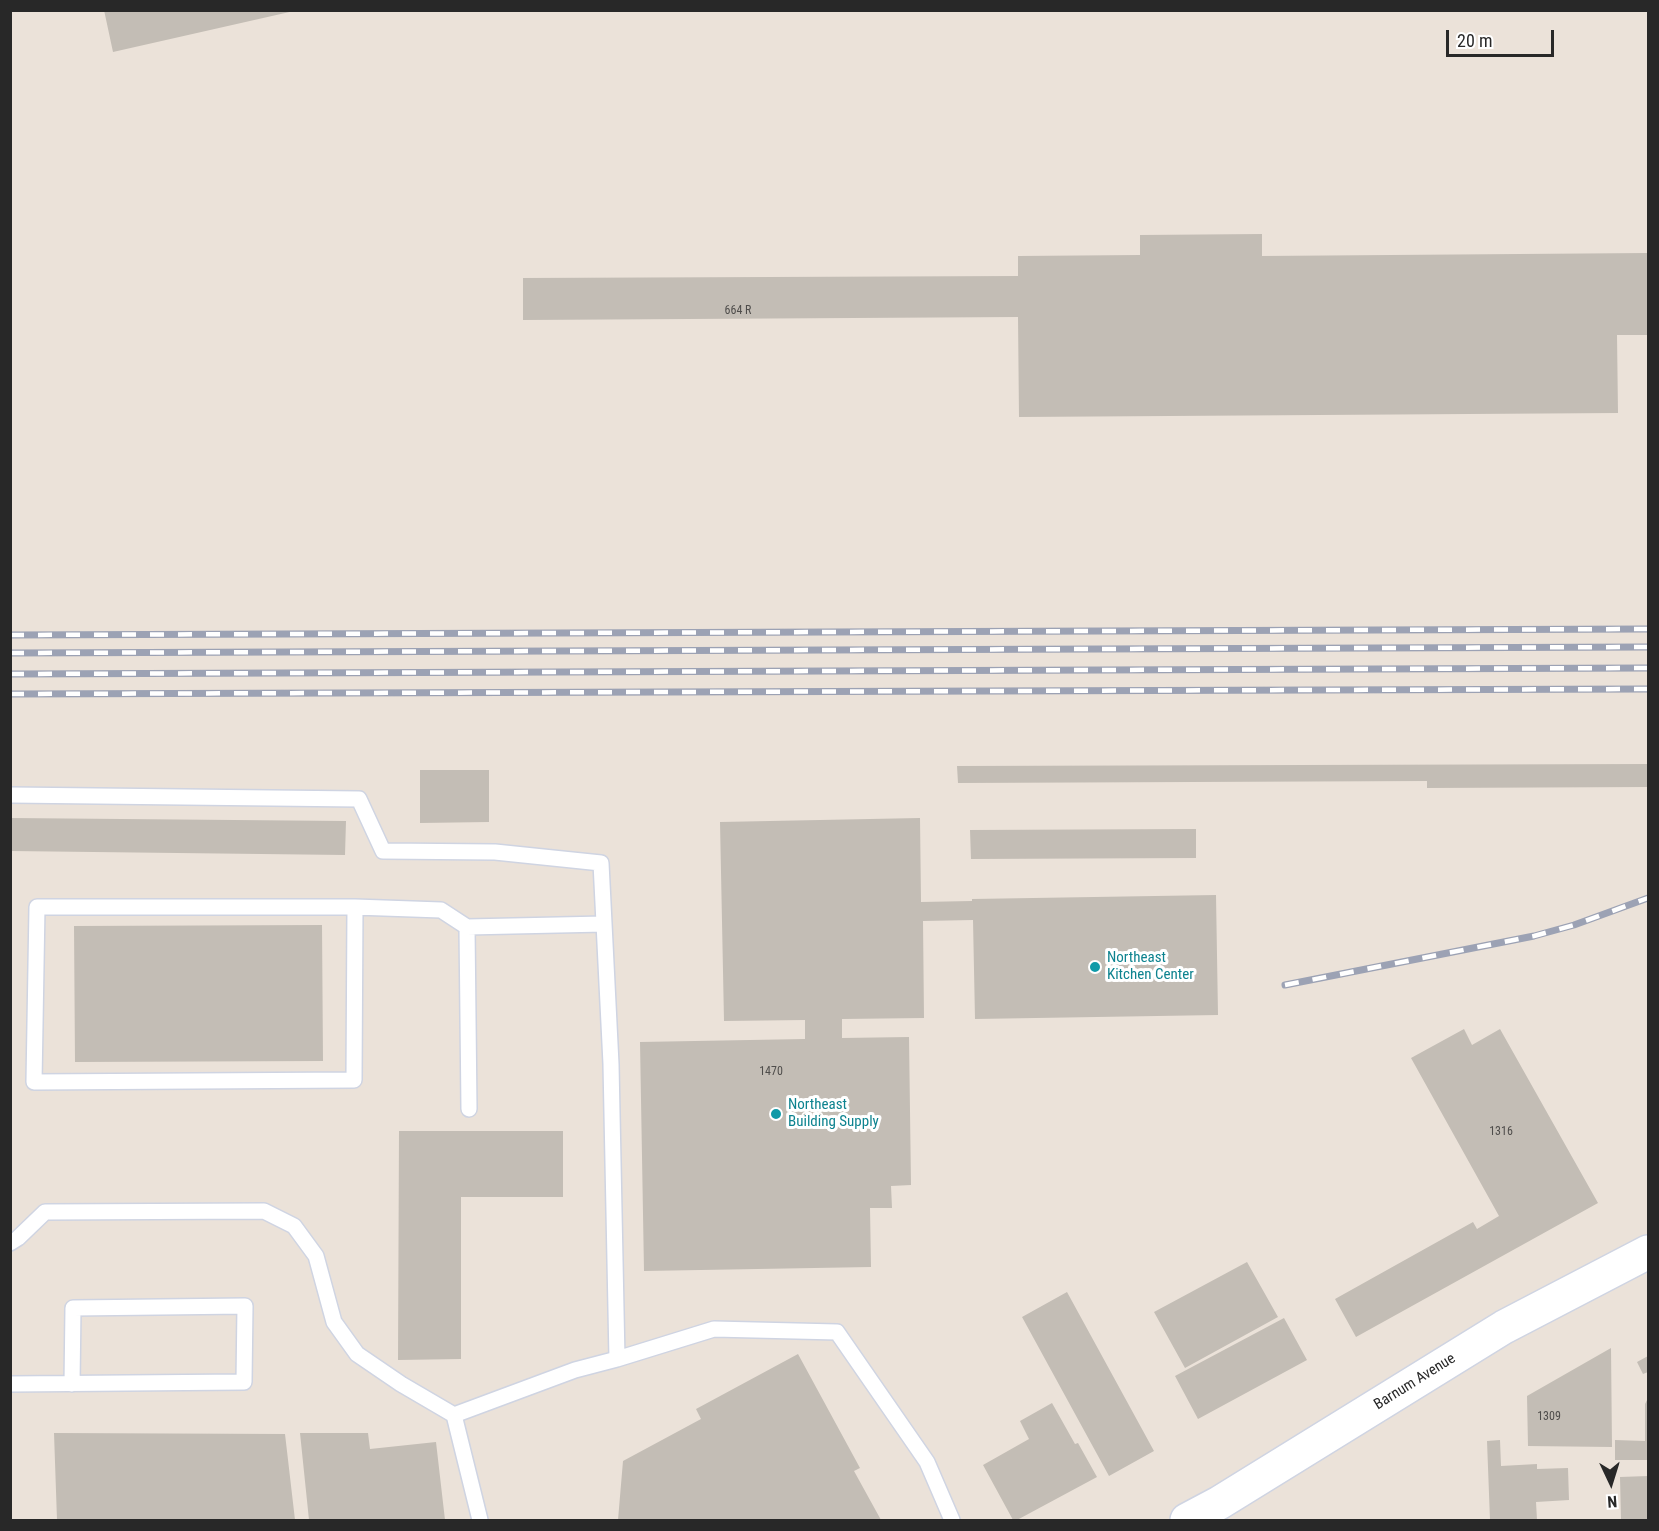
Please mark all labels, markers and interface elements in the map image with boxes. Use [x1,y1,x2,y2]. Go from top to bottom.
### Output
scale bar [1449,18,1557,56]
text: 20 m [1457,30,1492,51]
house number: 664 R [725,304,751,318]
place label: Northeast Kitchen Center [1107,949,1194,984]
marker: Northeast Kitchen Center [1088,960,1102,974]
house number: 1470 [759,1065,783,1079]
place label: Northeast Building Supply [788,1096,879,1131]
marker: Northeast Building Supply [769,1107,783,1121]
house number: 1316 [1489,1125,1513,1139]
street label: Barnum Avenue [1371,1350,1459,1414]
house number: 1309 [1537,1410,1561,1424]
north arrow [1581,1453,1641,1513]
text: N [1607,1492,1618,1511]

